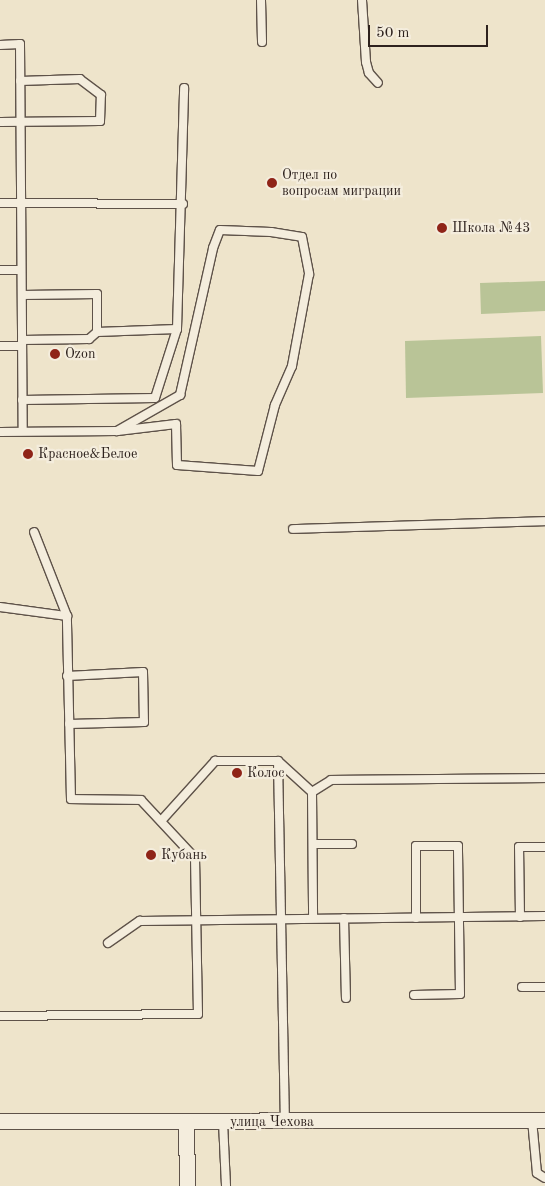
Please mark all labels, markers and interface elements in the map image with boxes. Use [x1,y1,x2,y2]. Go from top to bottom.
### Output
scale bar [370,15,490,47]
text: 50 m [376,26,410,41]
place label: Отдел по вопросам миграции [282,167,401,200]
marker: Отдел по вопросам миграции [266,177,278,189]
place label: Школа №43 [452,220,530,236]
marker: Школа №43 [436,222,448,234]
place label: Ozon [65,346,95,362]
marker: Ozon [49,348,61,360]
place label: Красное&Белое [38,446,137,462]
marker: Красное&Белое [22,448,34,460]
place label: Колос [247,765,284,781]
marker: Колос [231,767,243,779]
place label: Кубань [161,847,207,863]
marker: Кубань [145,849,157,861]
street label: улица Чехова [230,1114,314,1130]

